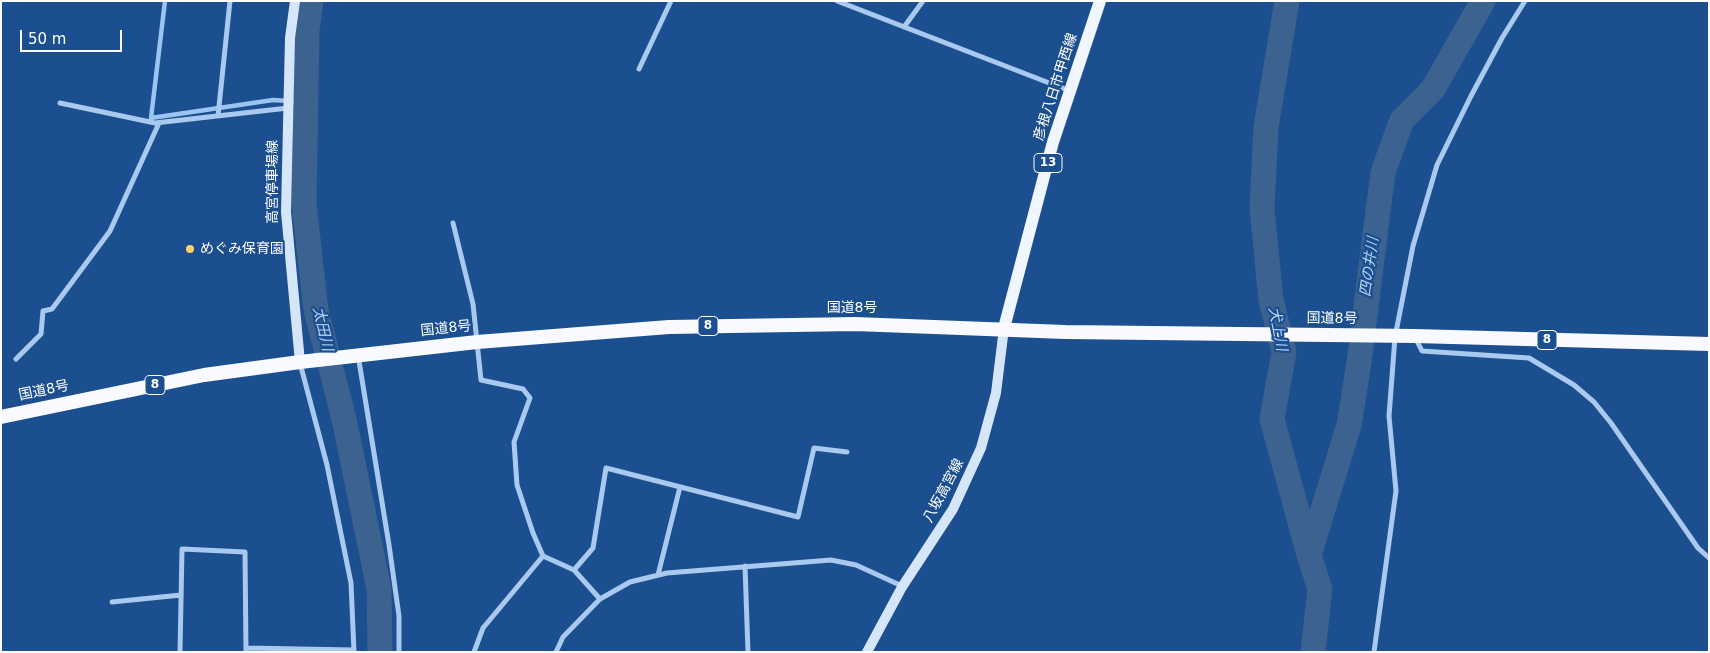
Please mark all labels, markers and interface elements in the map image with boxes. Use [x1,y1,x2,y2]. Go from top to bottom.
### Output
scale bar [22,20,125,52]
text: 50 m [28,30,66,48]
street label: 彦根八日市甲西線 [1031,31,1081,143]
street label: 高宮停車場線 [265,140,281,224]
road number: 13 [1034,154,1062,172]
water label: 四の井川 [1357,236,1383,298]
place label: めぐみ保育園 [200,241,284,257]
marker: めぐみ保育園 [184,243,196,255]
street label: 国道8号 [827,300,877,316]
water label: 太田川 [308,305,336,353]
water label: 犬上川 [1264,305,1290,353]
street label: 国道8号 [1306,310,1358,328]
road number: 8 [698,316,718,336]
street label: 国道8号 [420,318,472,340]
road number: 8 [1537,330,1557,350]
road number: 8 [145,376,165,394]
street label: 国道8号 [17,377,71,405]
street label: 八坂高宮線 [920,456,968,526]

